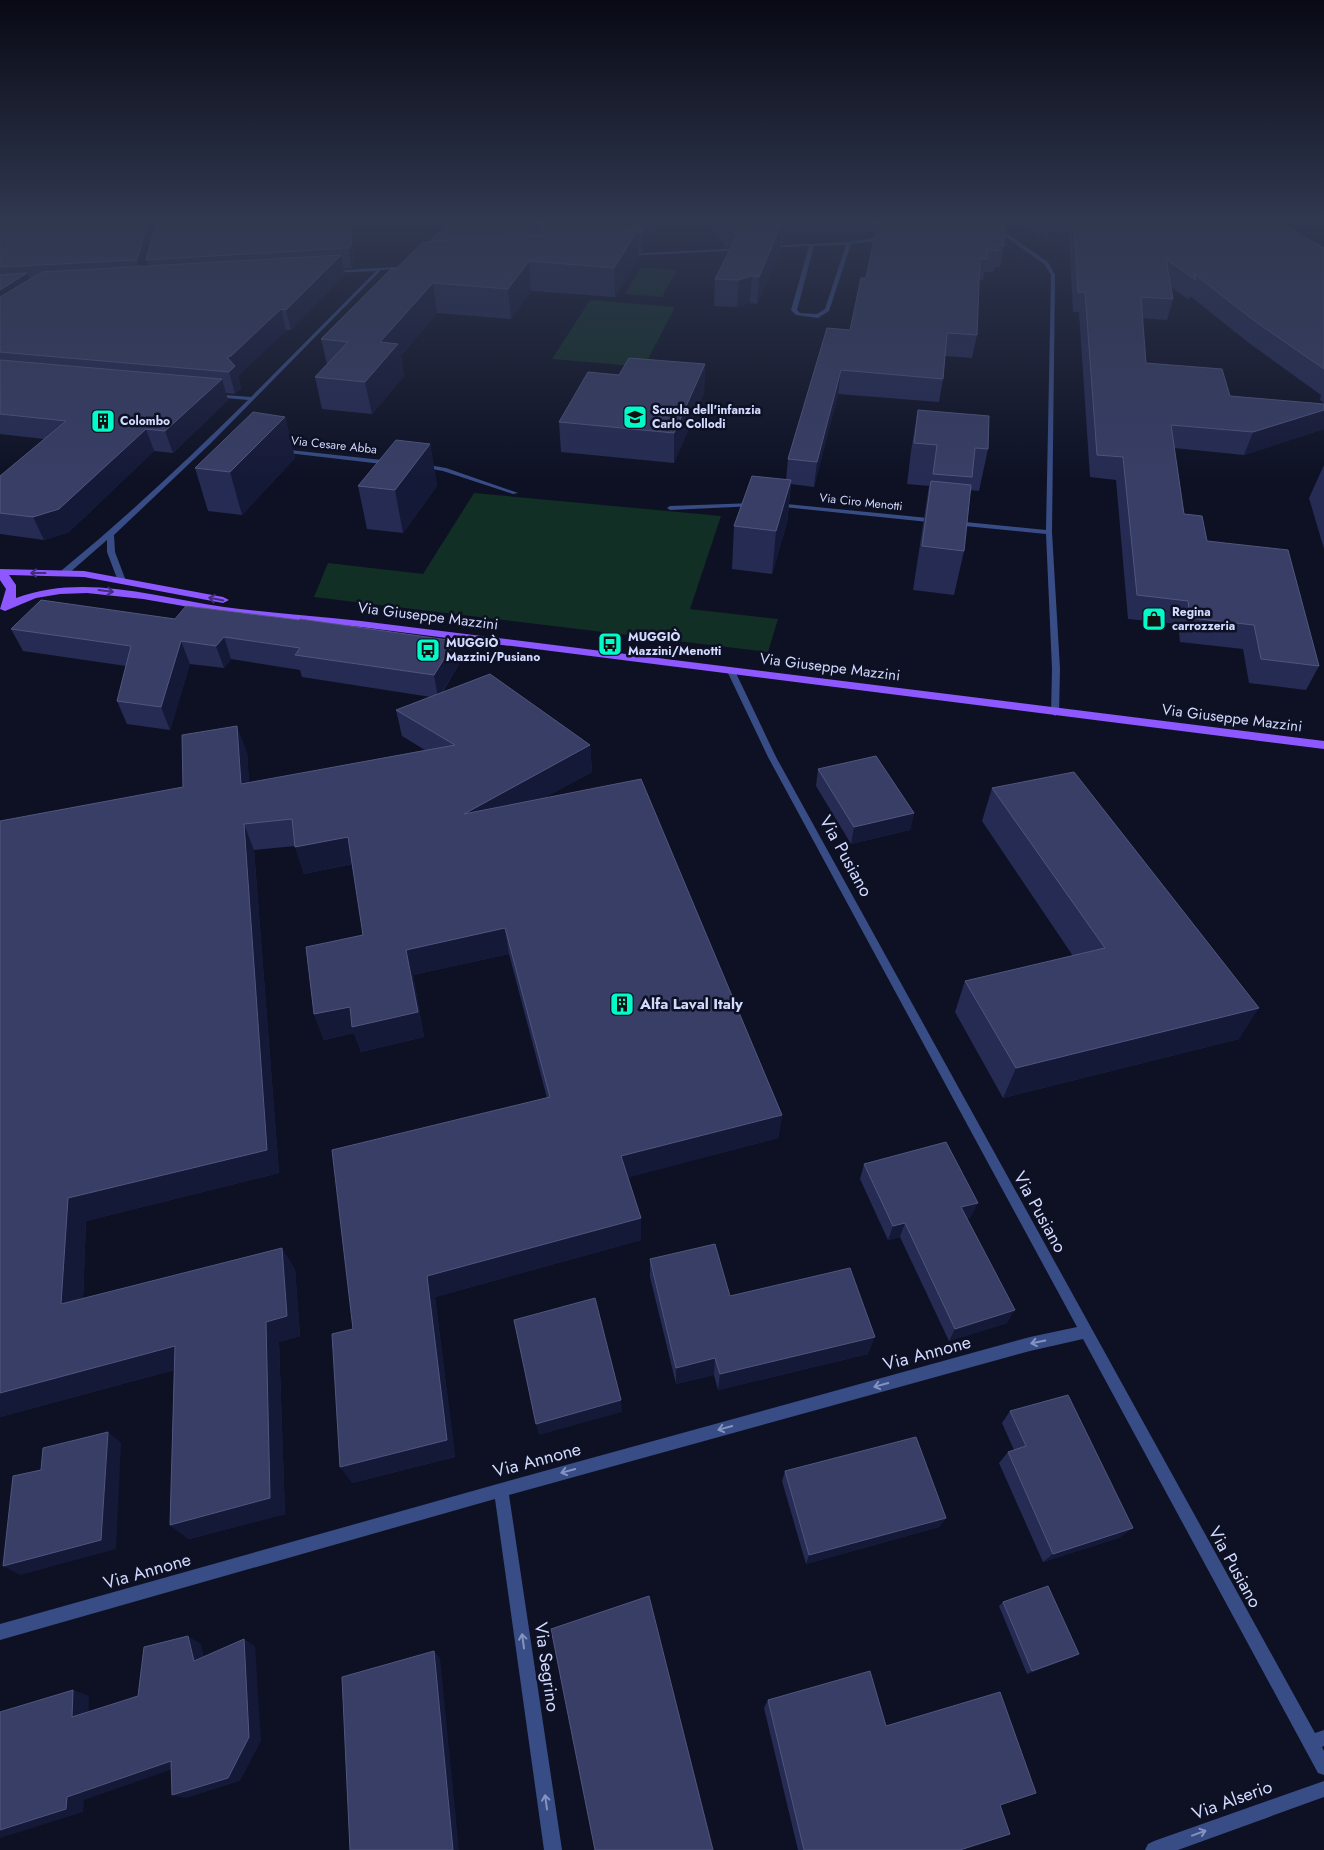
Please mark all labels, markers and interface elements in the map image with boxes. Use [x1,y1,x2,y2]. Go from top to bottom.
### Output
place label: Scuola dell'infanzia Carlo Collodi [652,401,761,433]
school or university icon: Scuola dell'infanzia Carlo Collodi [622,404,648,430]
building icon: Colombo [90,408,116,434]
place label: Colombo [120,412,170,430]
street label: Via Cesare Abba [290,432,378,458]
street label: Via Ciro Menotti [819,489,903,515]
one-way arrow [30,568,46,578]
one-way arrow [97,586,113,596]
one-way arrow [208,593,224,603]
street label: Via Giuseppe Mazzini [357,596,499,636]
place label: Regina carrozzeria [1172,603,1235,635]
shop icon: Regina carrozzeria [1141,606,1167,632]
place label: MUGGIÒ Mazzini/Menotti [628,628,721,660]
bus stop icon: MUGGIÒ Mazzini/Menotti [597,631,623,657]
place label: MUGGIÒ Mazzini/Pusiano [446,634,540,666]
bus stop icon: MUGGIÒ Mazzini/Pusiano [415,637,441,663]
street label: Via Giuseppe Mazzini [759,647,901,687]
street label: Via Giuseppe Mazzini [1161,698,1303,738]
street label: Via Pusiano [813,811,879,902]
building icon: Alfa Laval Italy [609,991,635,1017]
place label: Alfa Laval Italy [639,993,743,1015]
street label: Via Pusiano [1007,1167,1073,1258]
street label: Via Annone [880,1329,974,1377]
one-way arrow [1031,1338,1047,1347]
one-way arrow [874,1380,890,1390]
one-way arrow [717,1424,733,1433]
street label: Via Annone [490,1436,584,1484]
one-way arrow [561,1467,577,1477]
street label: Via Pusiano [1202,1522,1268,1613]
street label: Via Annone [100,1546,194,1596]
street label: Via Segrino [528,1621,566,1714]
one-way arrow [518,1633,528,1649]
street label: Via Alserio [1188,1773,1276,1827]
one-way arrow [541,1794,551,1810]
one-way arrow [1191,1828,1207,1837]

